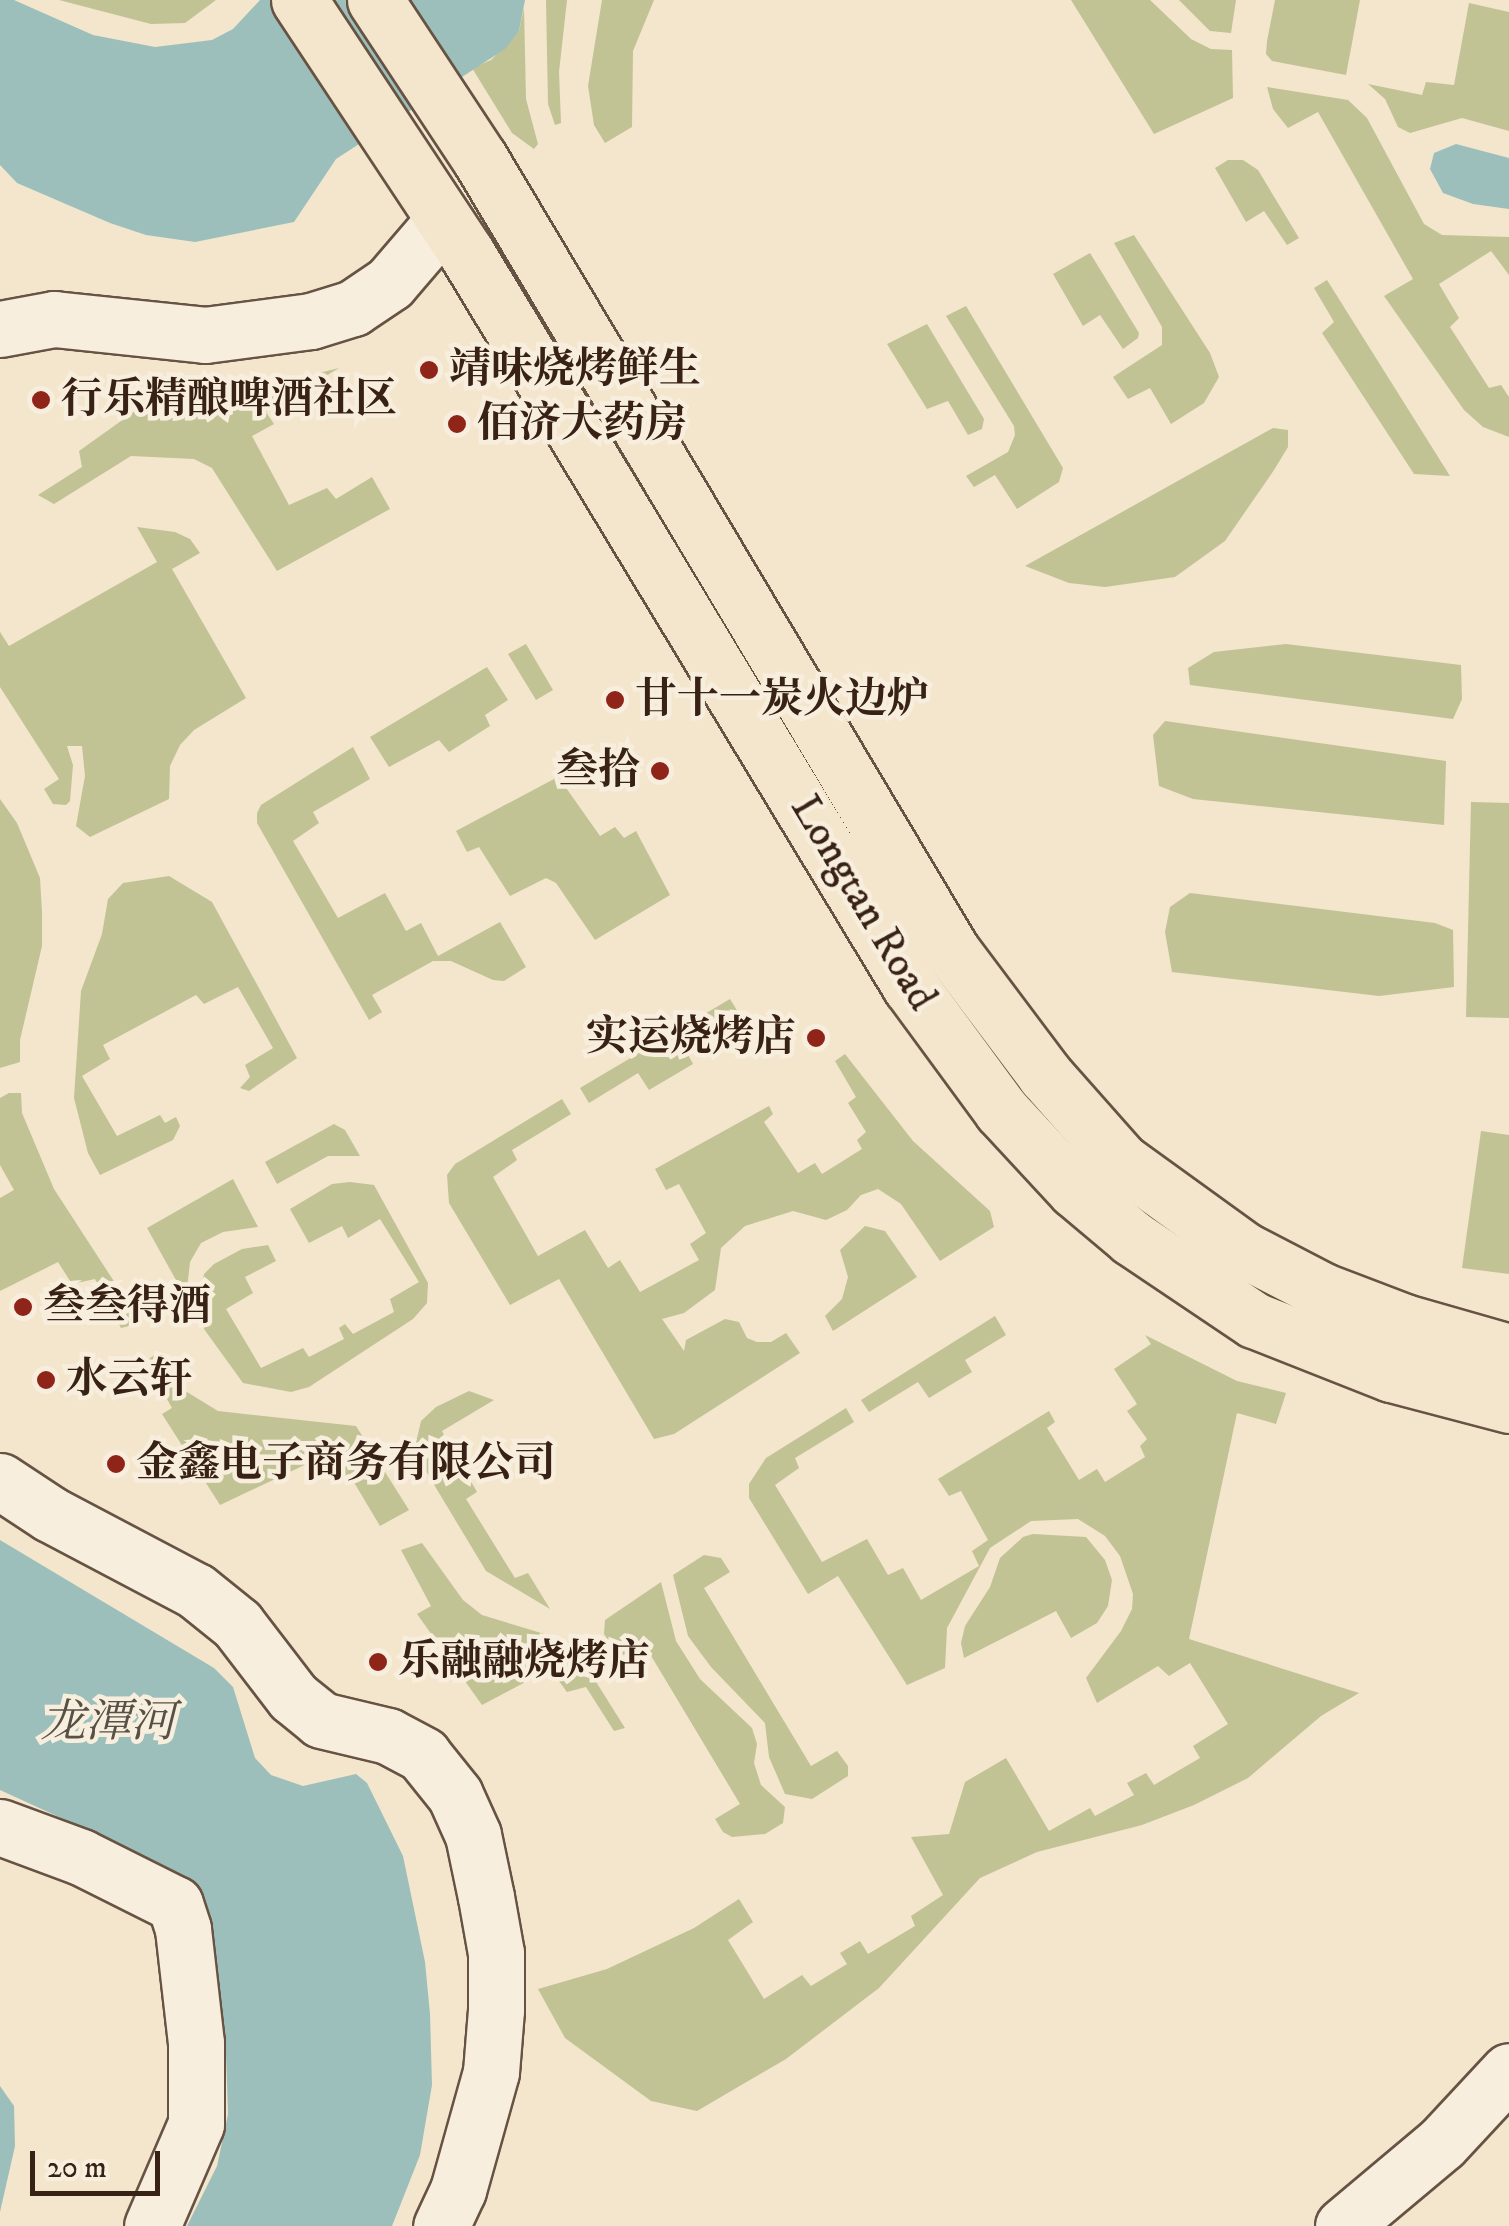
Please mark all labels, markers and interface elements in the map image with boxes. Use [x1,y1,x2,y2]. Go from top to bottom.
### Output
place label: 靖味烧烤鲜生 [449,345,701,395]
marker: 靖味烧烤鲜生 [418,359,440,381]
place label: 行乐精酿啤酒社区 [61,375,397,425]
marker: 行乐精酿啤酒社区 [30,389,52,411]
place label: 佰济大药房 [477,399,687,449]
marker: 佰济大药房 [446,413,468,435]
place label: 甘十一炭火边炉 [635,675,929,725]
marker: 甘十一炭火边炉 [604,689,626,711]
place label: 叁拾 [556,746,640,796]
marker: 叁拾 [649,760,671,782]
street label: Longtan Road [779,786,947,1020]
place label: 实运烧烤店 [586,1013,796,1063]
marker: 实运烧烤店 [805,1027,827,1049]
place label: 叁叁得酒 [43,1282,211,1332]
marker: 叁叁得酒 [12,1296,34,1318]
place label: 水云轩 [66,1355,192,1405]
marker: 水云轩 [35,1369,57,1391]
place label: 金鑫电子商务有限公司 [136,1439,556,1489]
marker: 金鑫电子商务有限公司 [105,1453,127,1475]
place label: 乐融融烧烤店 [398,1637,650,1687]
marker: 乐融融烧烤店 [367,1651,389,1673]
water label: 龙潭河 [41,1697,175,1751]
scale bar [35,2131,165,2193]
text: 20 m [47,2150,107,2187]

